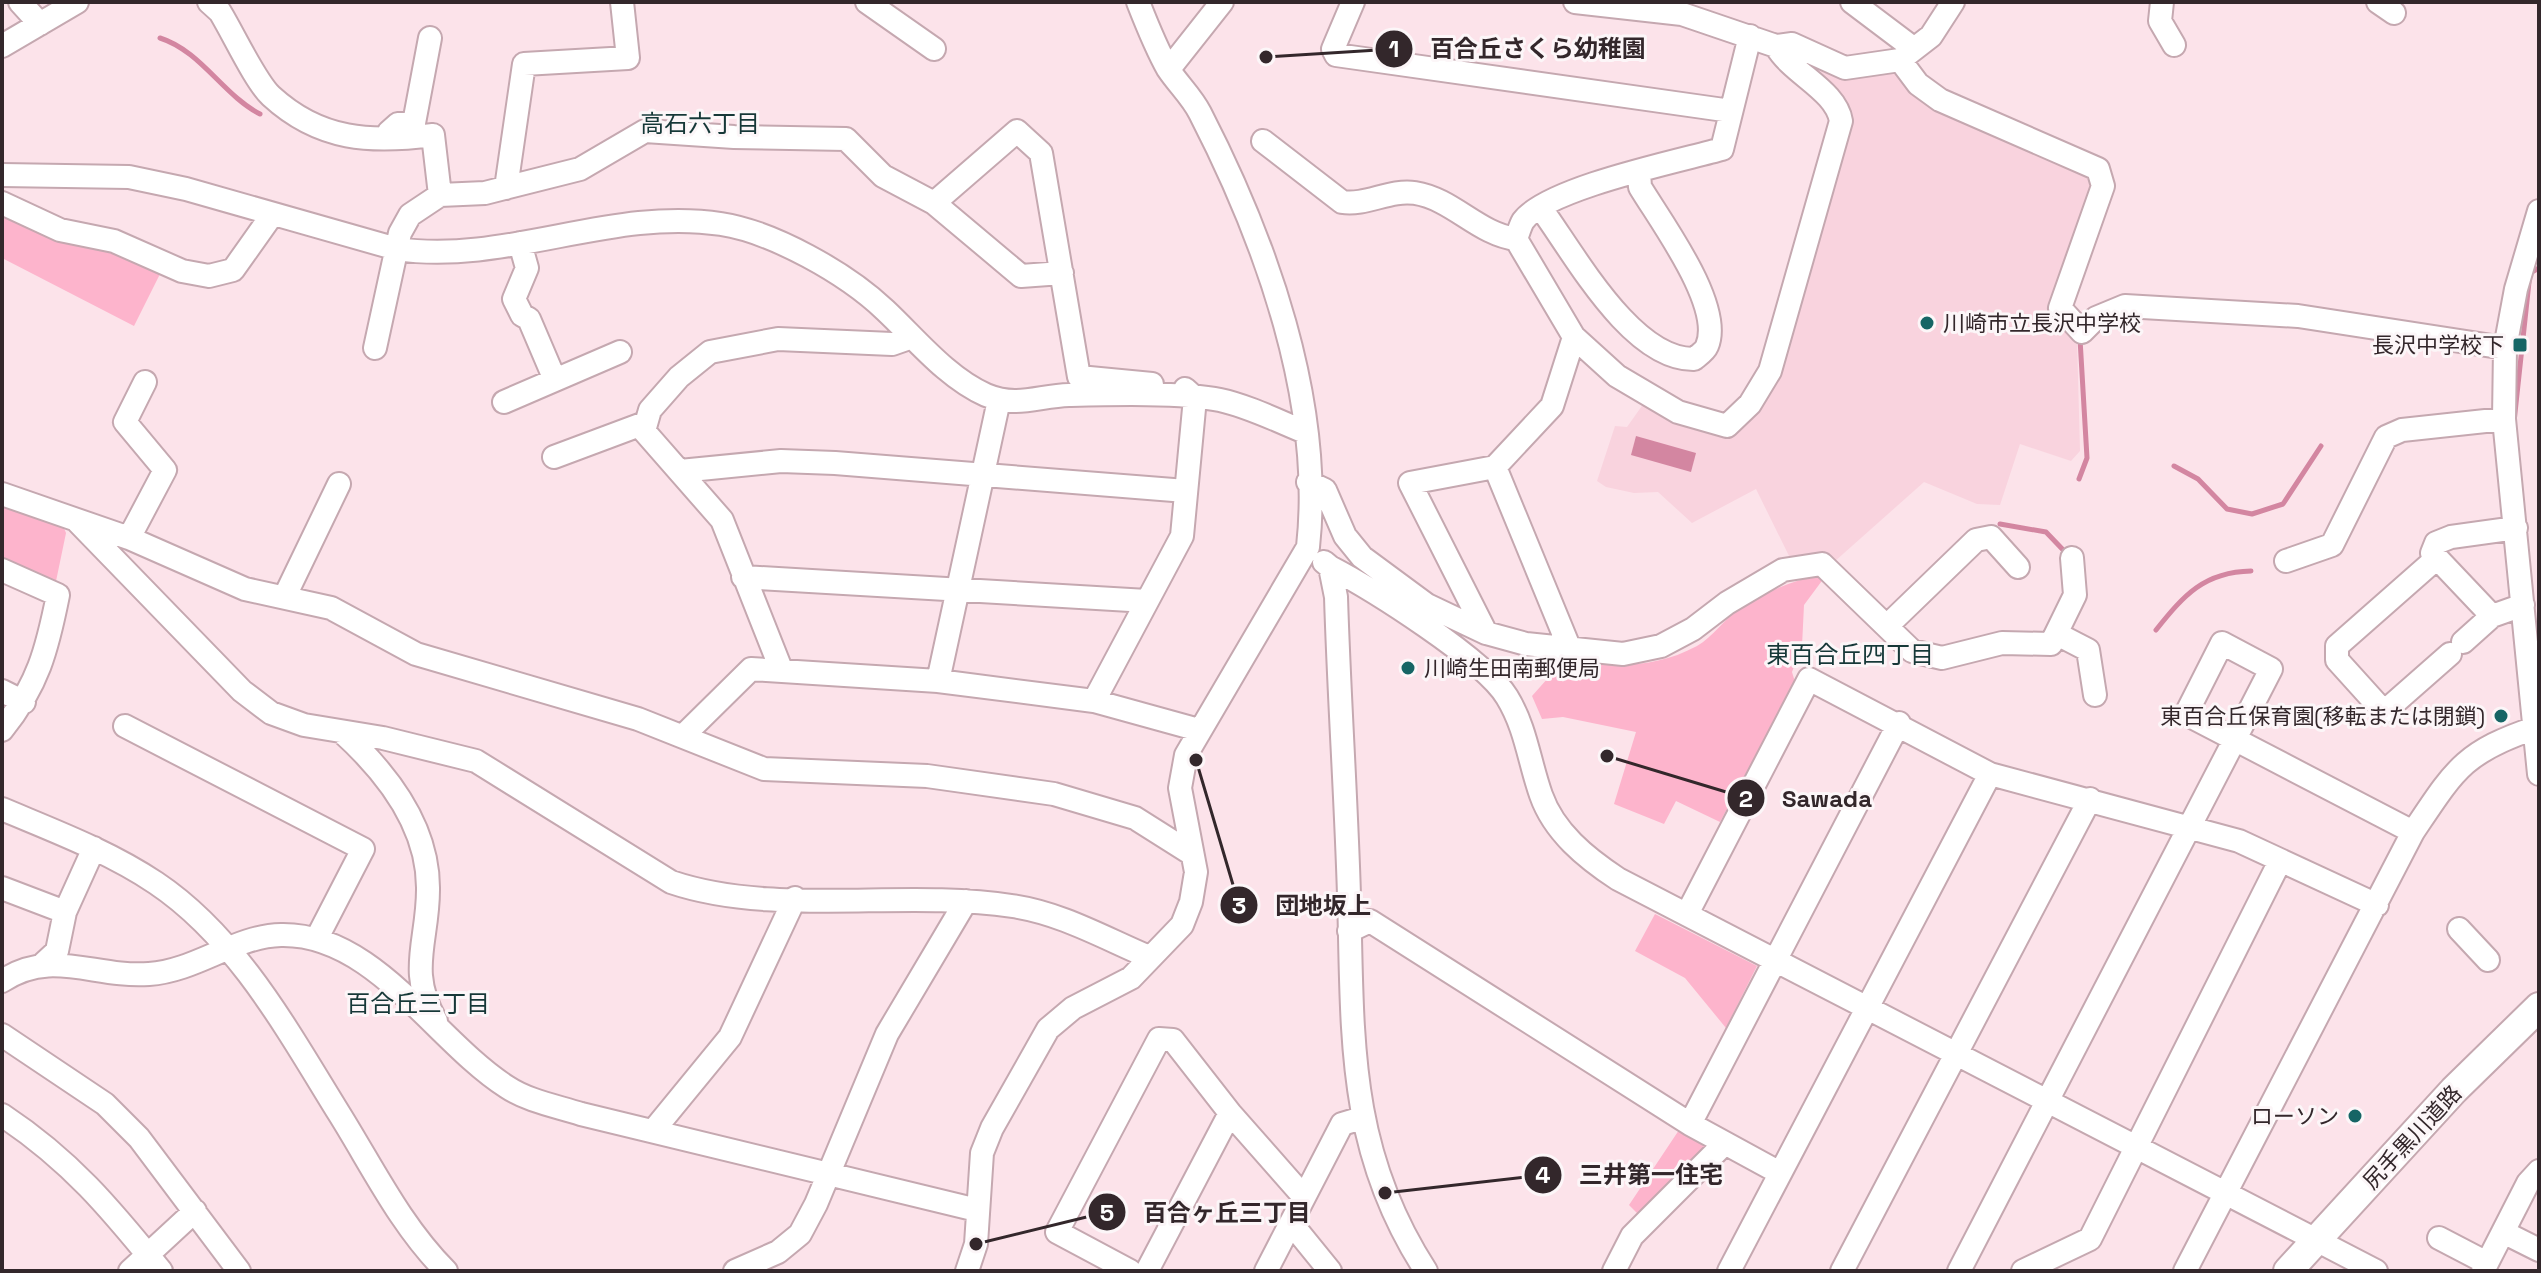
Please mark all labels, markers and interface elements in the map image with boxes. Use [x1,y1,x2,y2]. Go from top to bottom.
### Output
callout: 百合丘さくら幼稚園 [1374,25,1662,73]
text: 1 [1389,33,1399,64]
text: 百合丘さくら幼稚園 [1430,33,1646,64]
district label: 高石六丁目 [640,108,760,139]
place label: 川崎市立長沢中学校 [1943,309,2141,337]
marker: 川崎市立長沢中学校 [1918,314,1936,332]
place label: 長沢中学校下 [2372,331,2504,359]
marker: 長沢中学校下 [2511,336,2529,354]
district label: 東百合丘四丁目 [1766,639,1934,670]
place label: 川崎生田南郵便局 [1424,654,1600,682]
marker: 川崎生田南郵便局 [1399,659,1417,677]
place label: 東百合丘保育園(移転または閉鎖) [2160,702,2485,730]
marker: 東百合丘保育園(移転または閉鎖) [2492,707,2510,725]
callout: Sawada [1726,774,1888,822]
text: 2 [1739,783,1753,814]
text: Sawada [1782,783,1872,814]
callout: 団地坂上 [1219,881,1387,929]
text: 3 [1232,890,1246,921]
text: 団地坂上 [1275,890,1371,921]
district label: 百合丘三丁目 [346,988,490,1019]
street label: 尻手黒川道路 [2357,1079,2467,1195]
place label: ローソン [2251,1102,2339,1130]
marker: ローソン [2346,1107,2364,1125]
callout: 三井第一住宅 [1523,1151,1739,1199]
text: 4 [1535,1159,1551,1190]
text: 三井第一住宅 [1579,1159,1723,1190]
callout: 百合ヶ丘三丁目 [1087,1188,1327,1236]
text: 5 [1100,1197,1114,1228]
text: 百合ヶ丘三丁目 [1143,1197,1311,1228]

